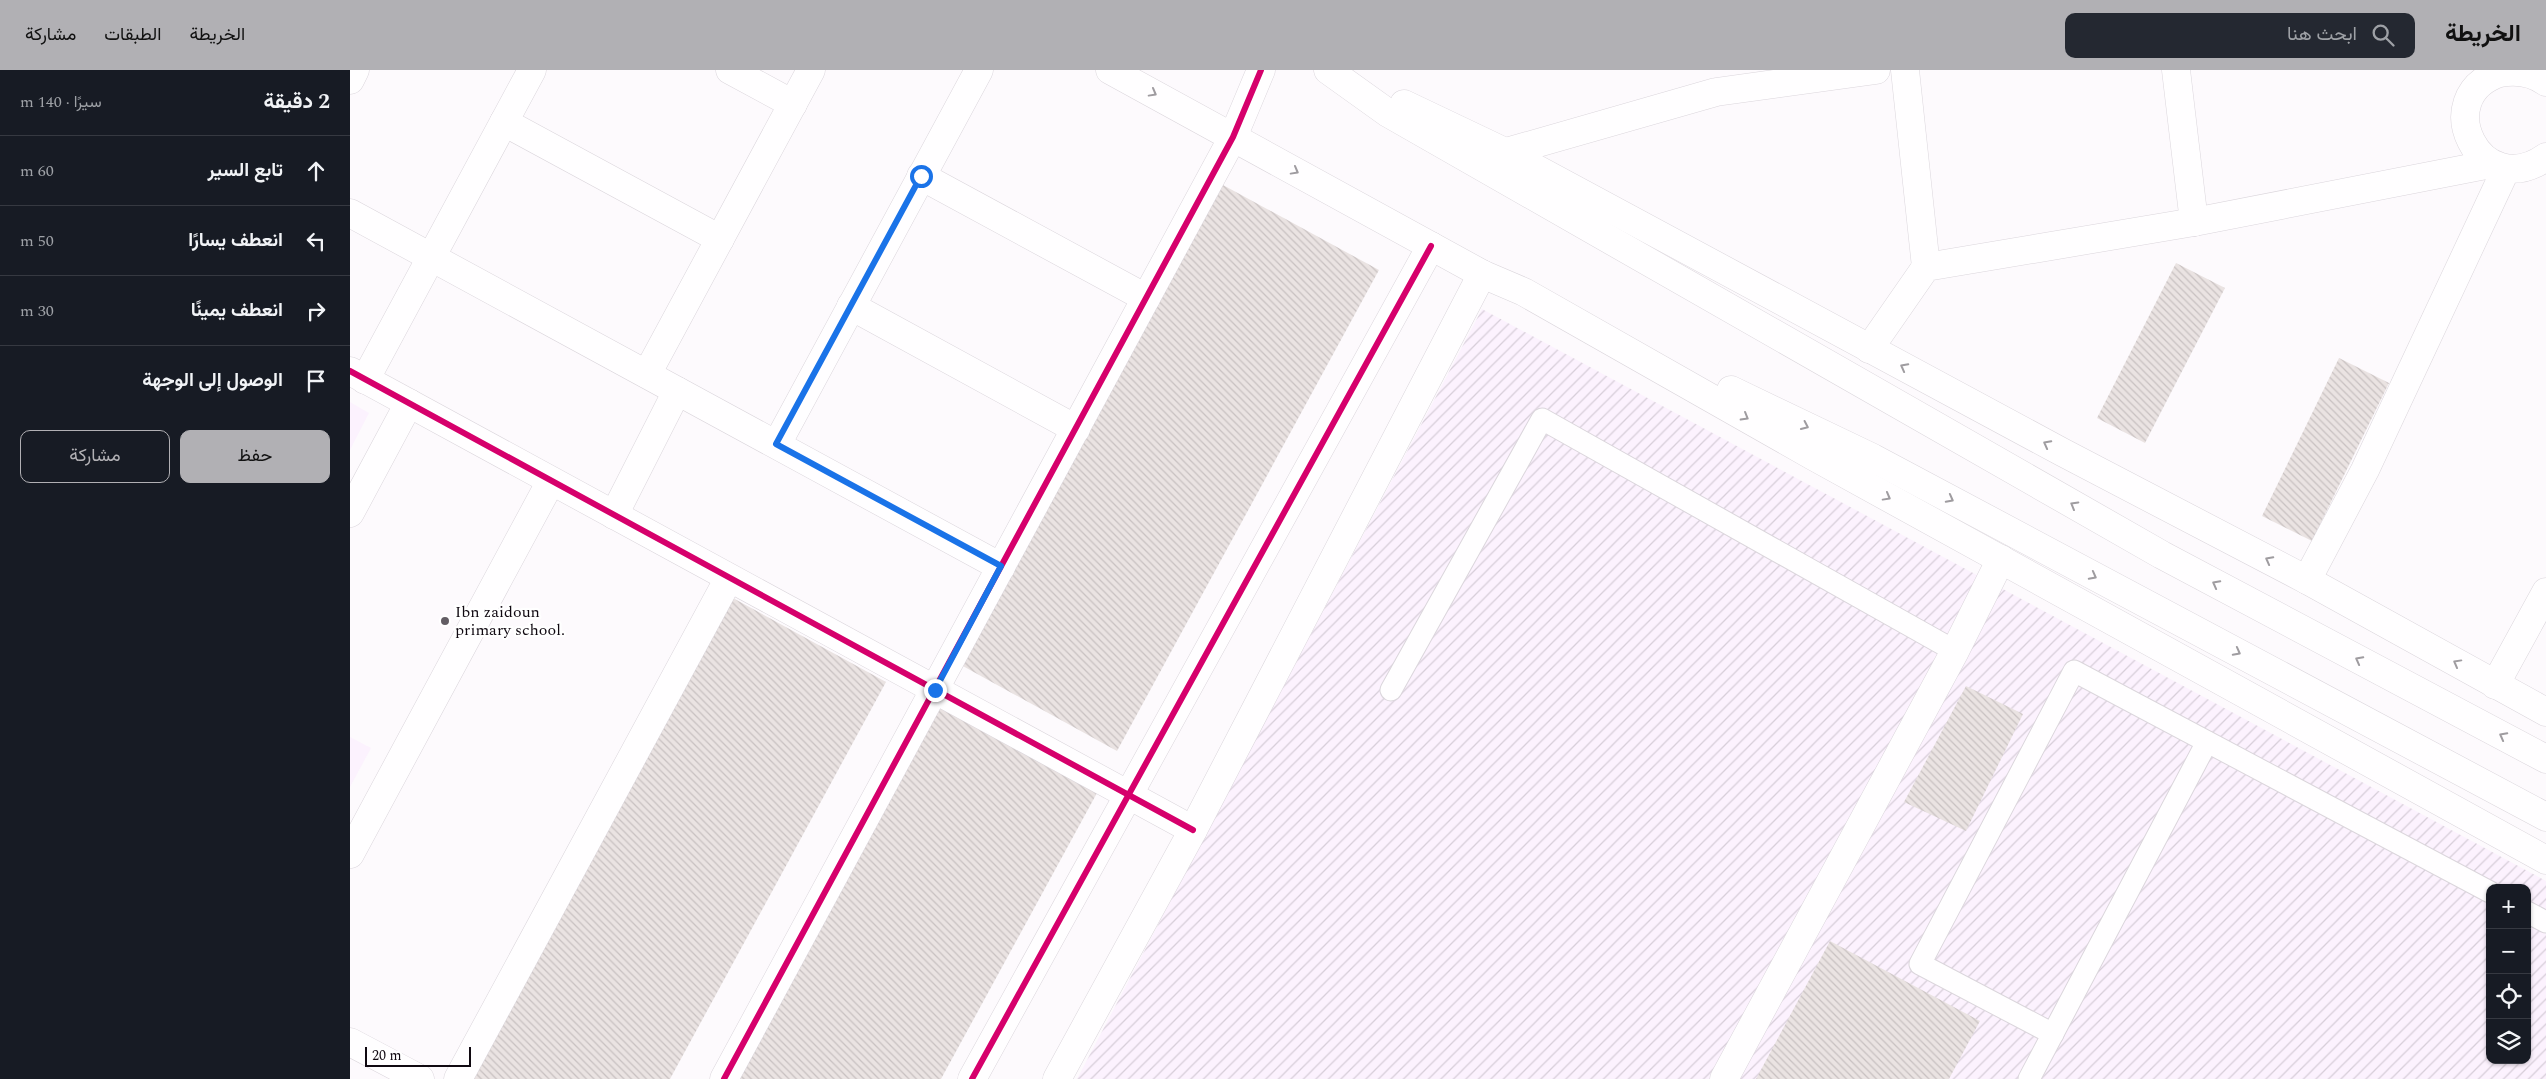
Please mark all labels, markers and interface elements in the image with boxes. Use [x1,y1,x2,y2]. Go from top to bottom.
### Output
search box [2065,13,2415,58]
text: الخريطة [2445,16,2521,52]
text: ابحث هنا [2287,20,2357,49]
text: مشاركة [25,21,76,48]
text: الطبقات [104,21,161,48]
text: الخريطة [189,21,245,48]
icon: search [2369,21,2397,49]
text: 2 دقيقة [263,86,330,118]
one-way arrow [1148,87,1157,97]
text: سيرًا · 140 m [20,90,102,114]
text: تابع السير [207,156,283,185]
icon: ahead [302,157,330,185]
text: 60 m [20,159,54,183]
route start [910,165,933,188]
one-way arrow [1290,165,1299,175]
text: انعطف يسارًا [188,226,283,255]
icon: left [302,227,330,255]
text: 50 m [20,229,54,253]
text: انعطف يمينًا [191,296,283,325]
icon: right [302,297,330,325]
text: 30 m [20,299,54,323]
one-way arrow [1900,363,1909,373]
text: الوصول إلى الوجهة [142,366,283,395]
icon: arrive [302,367,330,395]
one-way arrow [1739,411,1748,421]
one-way arrow [1800,420,1809,430]
button: مشاركة [20,430,170,483]
button: حفظ [180,430,330,483]
one-way arrow [2044,440,2053,450]
one-way arrow [1881,490,1890,500]
one-way arrow [1945,493,1954,503]
one-way arrow [2070,501,2079,511]
one-way arrow [2265,556,2274,566]
one-way arrow [2088,569,2097,579]
one-way arrow [2212,580,2221,590]
place label: Ibn zaidoun primary school. [455,600,565,642]
marker: Ibn zaidoun primary school. [439,615,451,627]
one-way arrow [2232,646,2241,656]
one-way arrow [2356,656,2365,666]
one-way arrow [2453,660,2462,670]
route end [924,679,947,702]
one-way arrow [2499,732,2508,742]
map controls [2486,884,2531,1064]
button: + [2486,884,2531,929]
button: − [2486,929,2531,974]
button: locate [2486,974,2531,1019]
button: layers [2486,1019,2531,1064]
scale bar [365,1044,471,1067]
text: 20 m [372,1045,402,1066]

